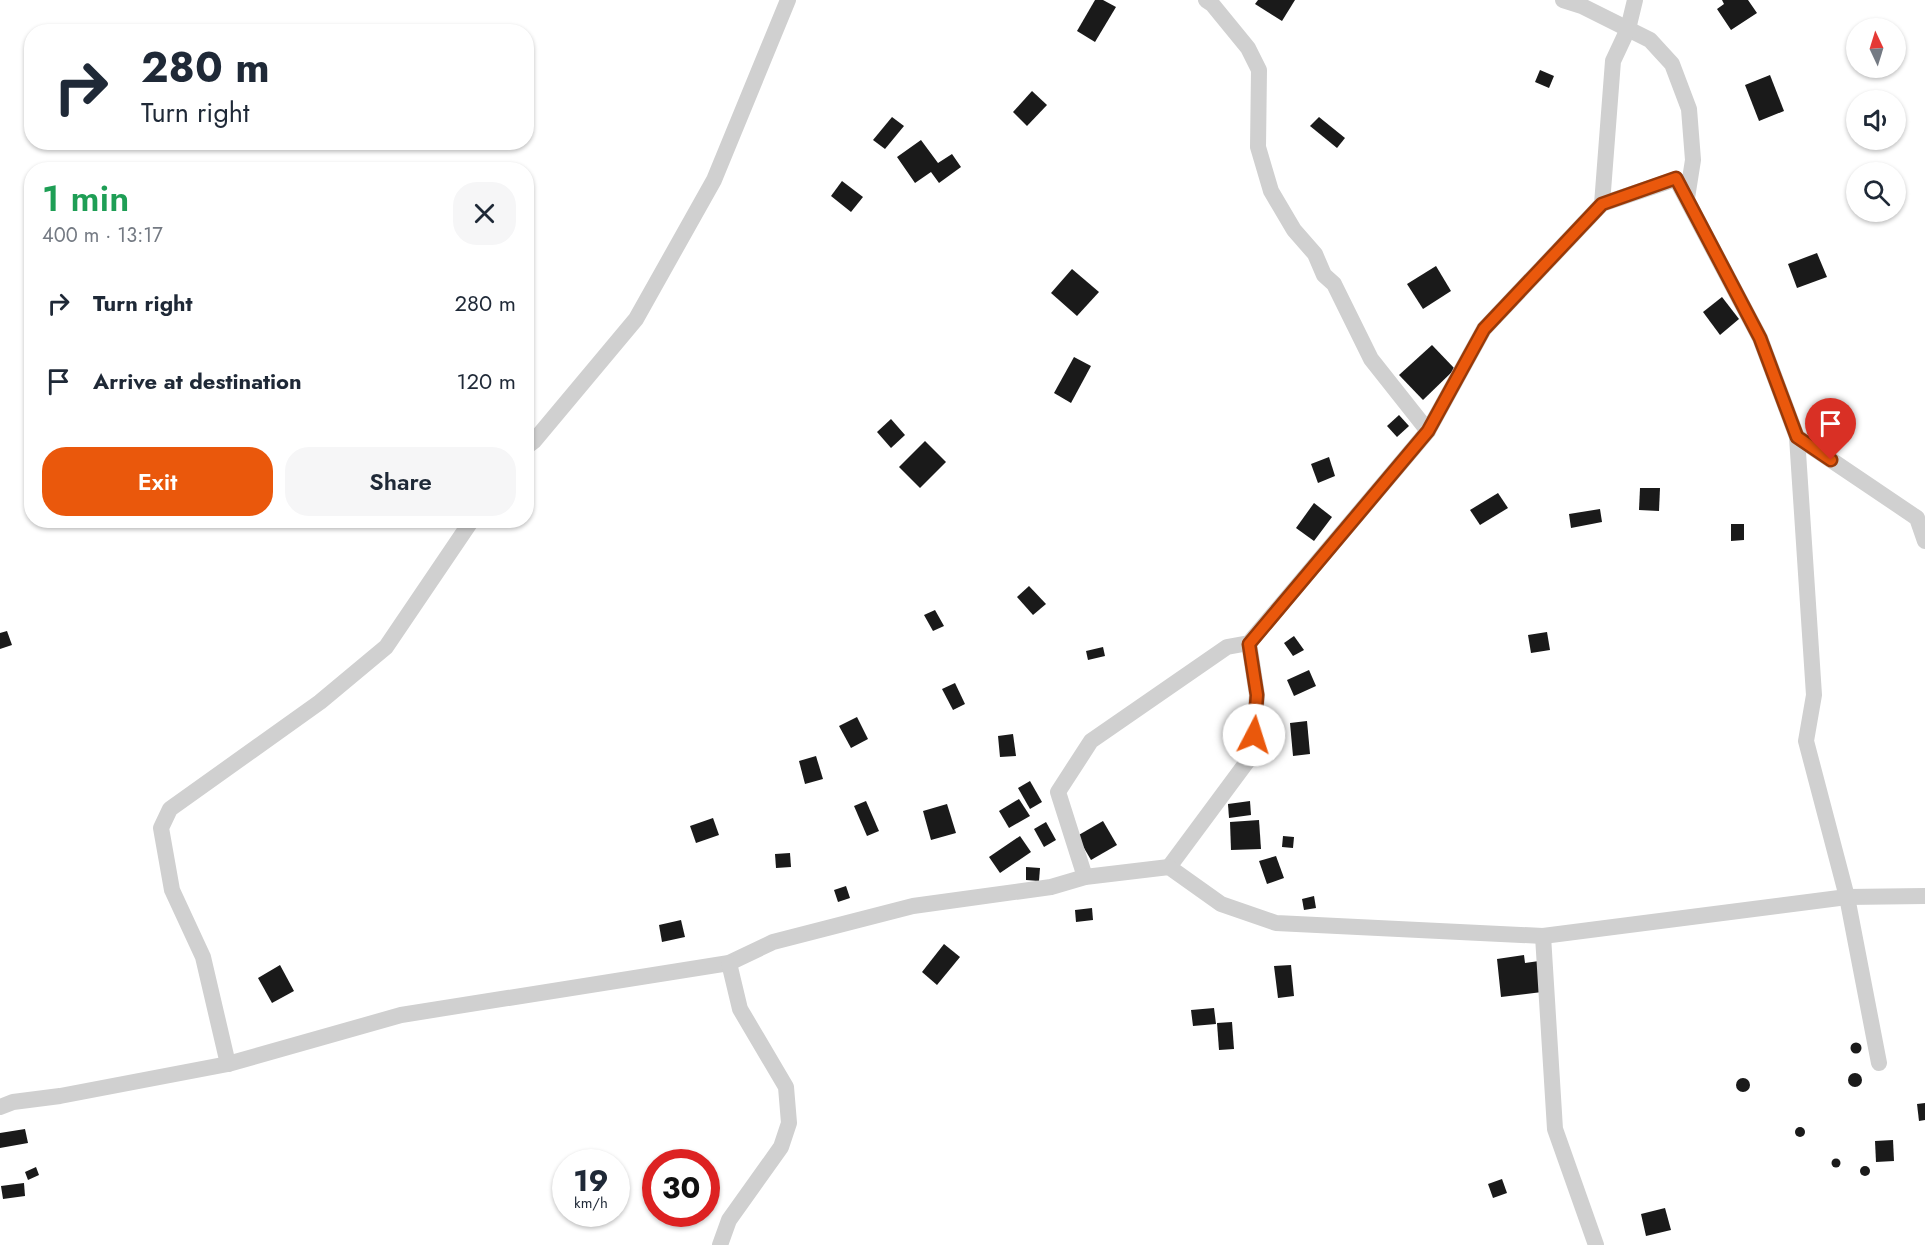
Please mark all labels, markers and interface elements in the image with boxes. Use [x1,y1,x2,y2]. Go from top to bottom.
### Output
north arrow [1846,18,1906,78]
map controls [1846,18,1906,222]
text: 280 m [141,37,270,98]
icon: right [42,48,120,126]
button: sound [1846,90,1906,150]
text: Turn right [141,93,249,132]
button: search [1846,162,1906,222]
text: 1 min [42,172,129,224]
button: close [453,182,516,245]
text: 400 m · 13:17 [42,221,163,250]
icon: right [42,287,75,320]
text: Turn right [93,287,193,319]
text: 280 m [455,287,516,319]
icon: arrive [42,365,75,398]
text: Arrive at destination [93,365,302,397]
text: 120 m [457,365,516,397]
pin [1805,398,1856,460]
icon: arrive [1814,407,1847,440]
button: Exit [42,447,273,516]
button: Share [285,447,516,516]
position arrow [1222,703,1286,767]
speed limit sign: 30 [642,1149,720,1227]
text: 19 [573,1159,609,1202]
text: km/h [574,1192,608,1214]

